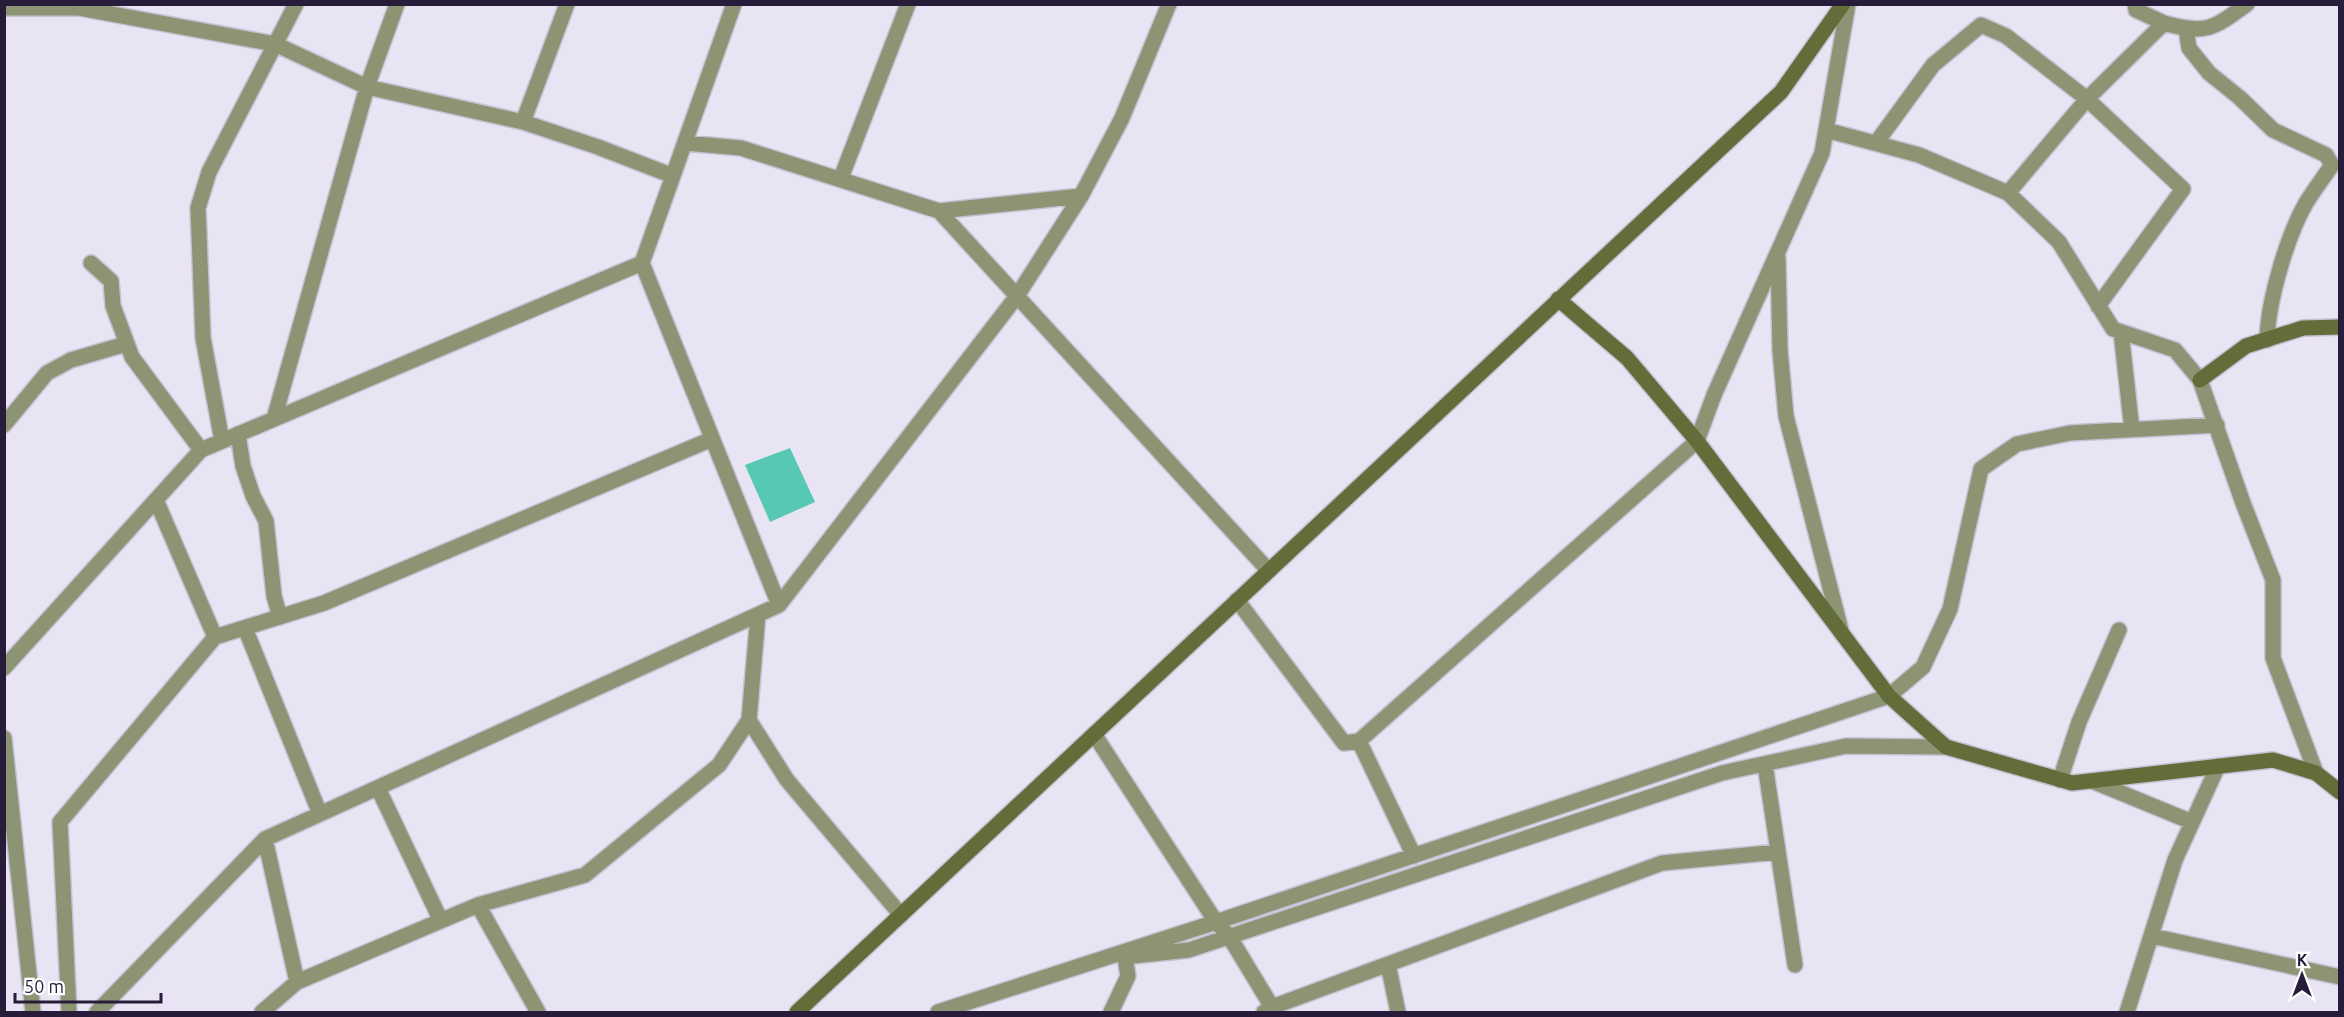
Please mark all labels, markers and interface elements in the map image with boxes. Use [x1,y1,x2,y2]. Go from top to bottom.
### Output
north arrow [2272,945,2332,1005]
text: K [2297,951,2308,969]
scale bar [15,966,160,1004]
text: 50 m [24,976,64,996]

